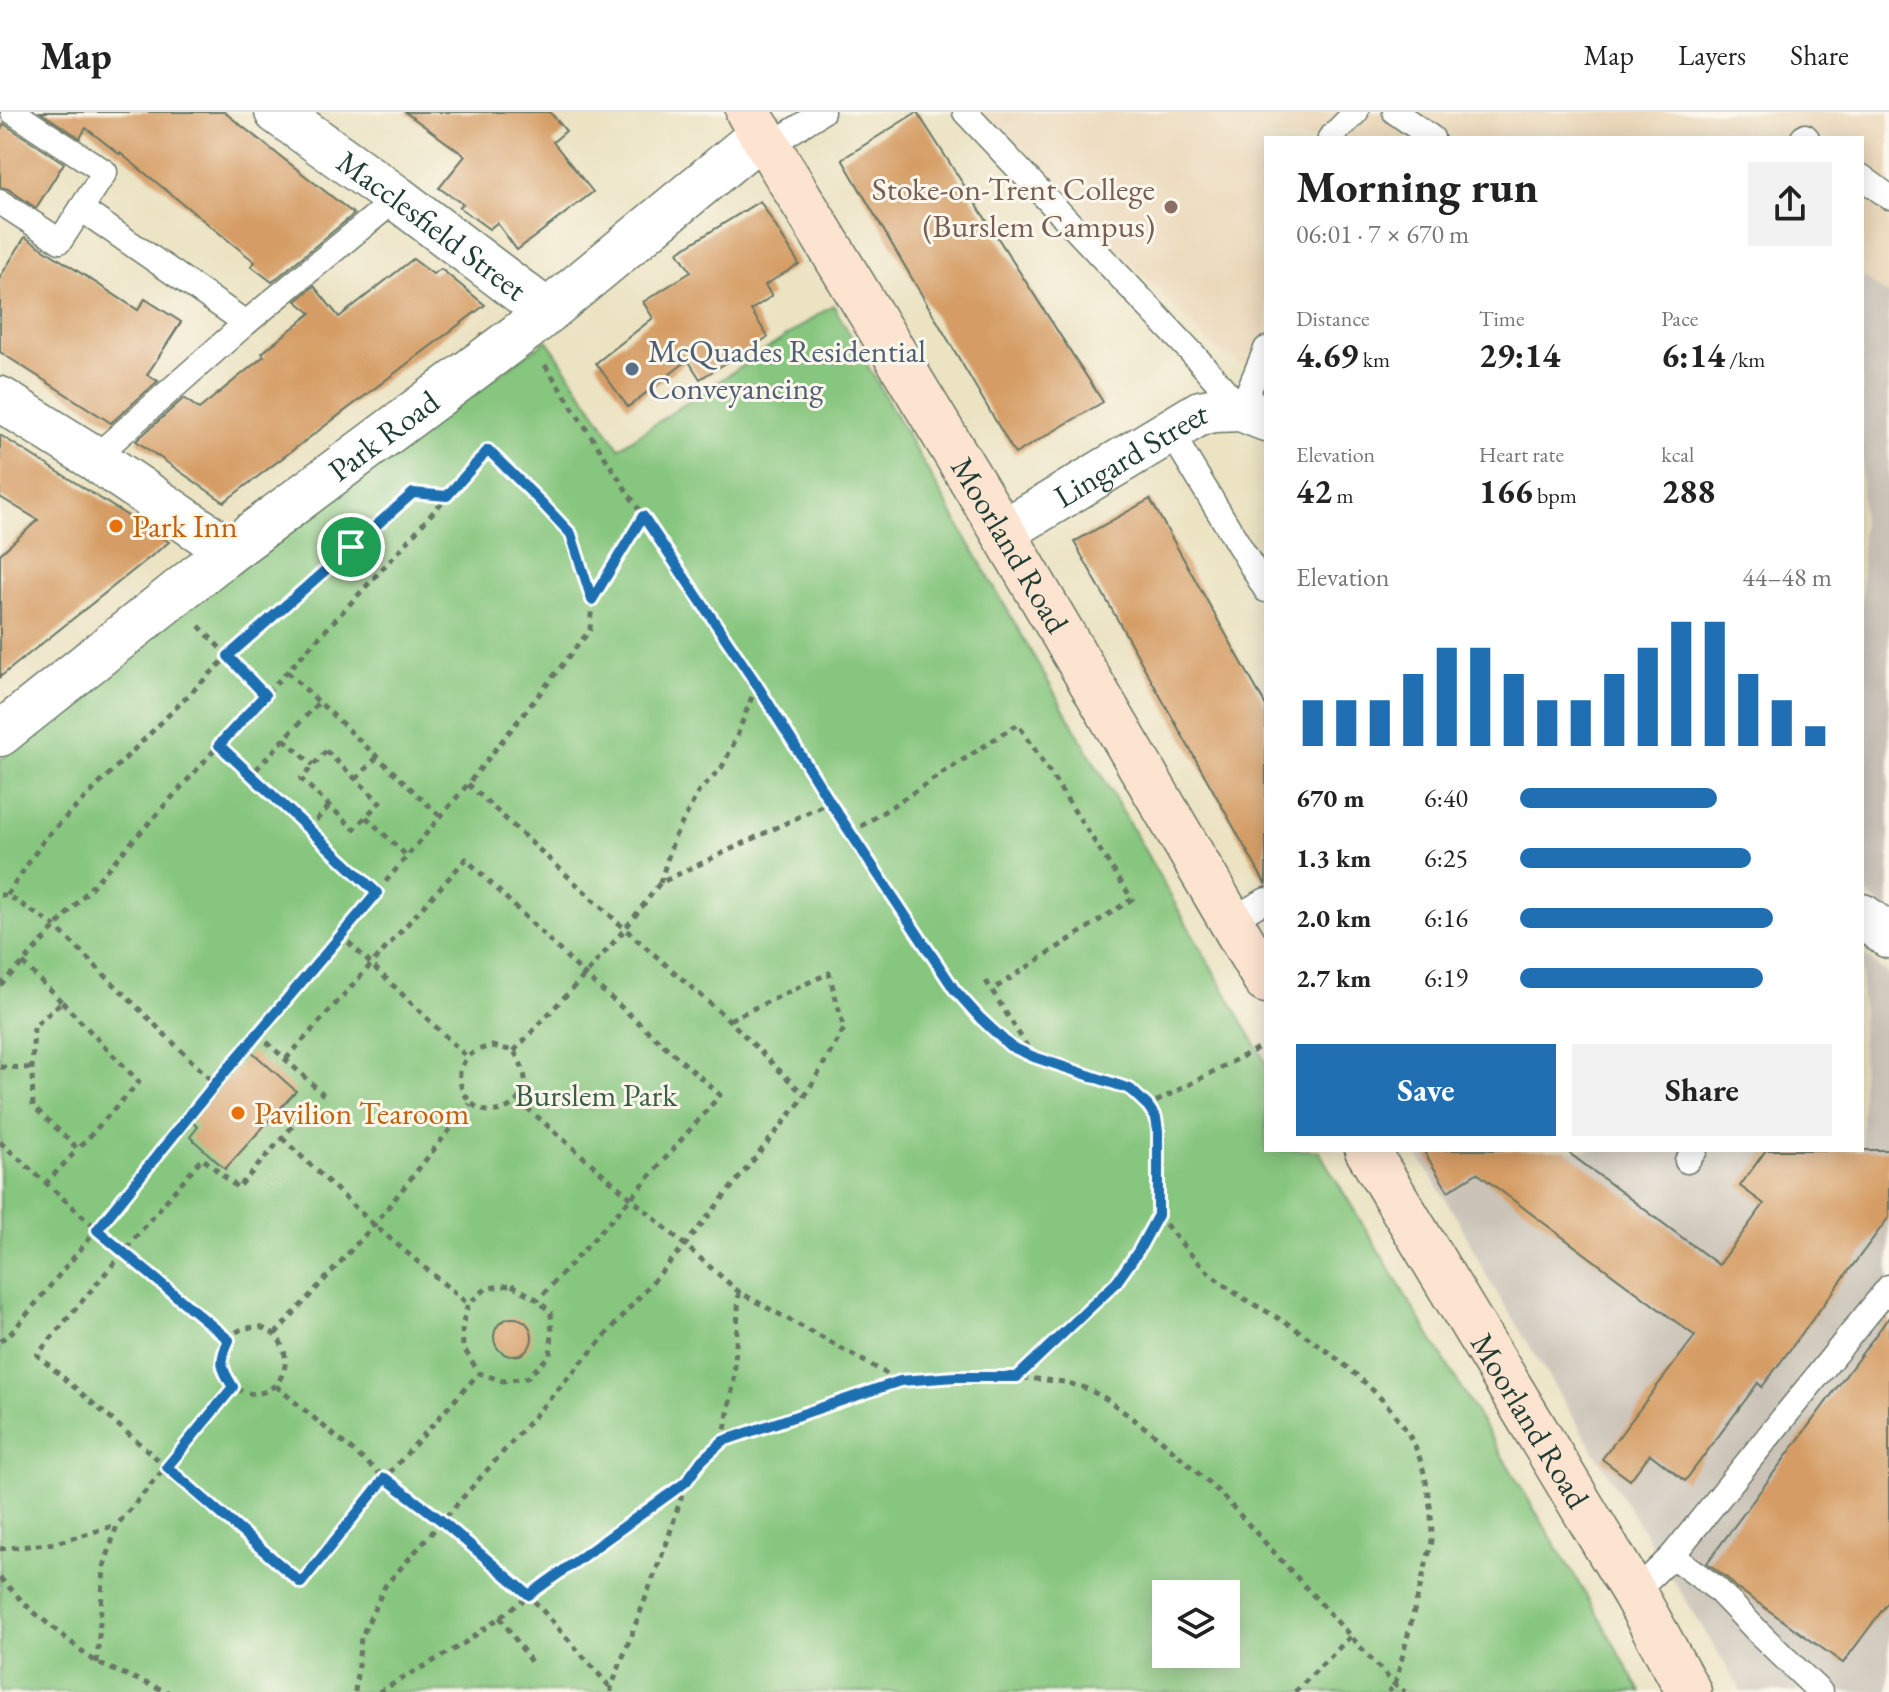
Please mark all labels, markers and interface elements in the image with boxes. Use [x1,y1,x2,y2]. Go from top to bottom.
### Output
text: Map [40,31,112,80]
text: Map [1584,37,1634,73]
text: Layers [1678,37,1746,73]
text: Share [1790,37,1849,73]
street label: Macclesfield Street [329,141,535,310]
text: Morning run [1296,158,1538,215]
button: share [1748,162,1832,246]
place label: Stoke-on-Trent College (Burslem Campus) [872,168,1155,247]
marker: Stoke-on-Trent College (Burslem Campus) [1162,198,1180,216]
text: 06:01 · 7 × 670 m [1296,217,1469,251]
text: Distance [1296,304,1369,333]
text: Time [1479,304,1524,333]
text: Pace [1661,304,1698,333]
place label: McQuades Residential Conveyancing [648,330,926,409]
text: 4.69 [1296,333,1358,377]
text: 29:14 [1479,333,1560,377]
text: 6:14 [1661,333,1725,377]
text: km [1358,345,1390,374]
text: /km [1725,345,1766,374]
marker: McQuades Residential Conveyancing [623,360,641,378]
street label: Park Road [320,380,448,491]
street label: Lingard Street [1046,391,1211,517]
text: Elevation [1296,440,1375,469]
text: Heart rate [1479,440,1564,469]
text: kcal [1661,440,1694,469]
street label: Moorland Road [941,449,1079,641]
text: 42 [1296,469,1332,513]
text: 166 [1479,469,1533,513]
text: 288 [1661,469,1715,513]
text: m [1332,481,1354,510]
text: bpm [1533,481,1577,510]
place label: Park Inn [132,505,238,547]
pin [317,513,385,581]
marker: Park Inn [107,517,125,535]
icon: arrive [329,525,373,569]
text: Elevation [1296,560,1390,594]
text: 44–48 m [1742,560,1832,594]
text: 670 m [1296,781,1364,815]
text: 6:40 [1424,781,1468,815]
text: 1.3 km [1296,841,1371,875]
text: 6:25 [1424,841,1468,875]
text: 2.0 km [1296,901,1371,935]
text: 6:16 [1424,901,1468,935]
text: 2.7 km [1296,961,1371,995]
text: 6:19 [1424,961,1468,995]
button: Save [1296,1044,1556,1136]
button: Share [1572,1044,1832,1136]
park label: Burslem Park [515,1074,678,1116]
place label: Pavilion Tearoom [254,1092,469,1134]
marker: Pavilion Tearoom [229,1104,247,1122]
street label: Moorland Road [1461,1325,1600,1517]
map controls [1152,1580,1240,1668]
button: layers [1152,1580,1240,1668]

